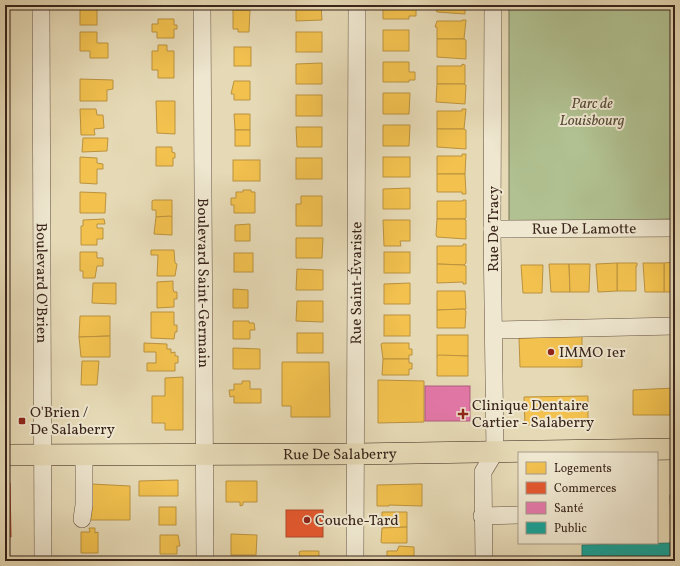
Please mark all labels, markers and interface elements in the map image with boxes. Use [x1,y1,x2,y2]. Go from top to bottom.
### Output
park label: Parc de Louisbourg [560,94,625,132]
street label: Rue De Tracy [484,186,505,272]
street label: Boulevard Saint-Germain [191,198,213,368]
street label: Rue De Lamotte [532,219,636,241]
street label: Rue Saint-Évariste [347,222,368,344]
street label: Boulevard O'Brien [30,223,51,343]
place label: IMMO 1er [559,343,625,364]
marker: IMMO 1er [546,347,556,357]
place label: Clinique Dentaire Cartier - Salaberry [472,396,594,434]
place label: O'Brien / De Salaberry [30,403,115,441]
marker: Clinique Dentaire Cartier - Salaberry [457,408,469,420]
marker: O'Brien / De Salaberry [17,416,27,426]
street label: Rue De Salaberry [283,444,397,466]
legend [518,452,658,544]
text: Logements [554,461,612,477]
text: Commerces [554,481,616,497]
text: Santé [554,501,584,517]
place label: Couche-Tard [315,511,399,532]
marker: Couche-Tard [302,515,312,525]
text: Public [554,521,587,537]

